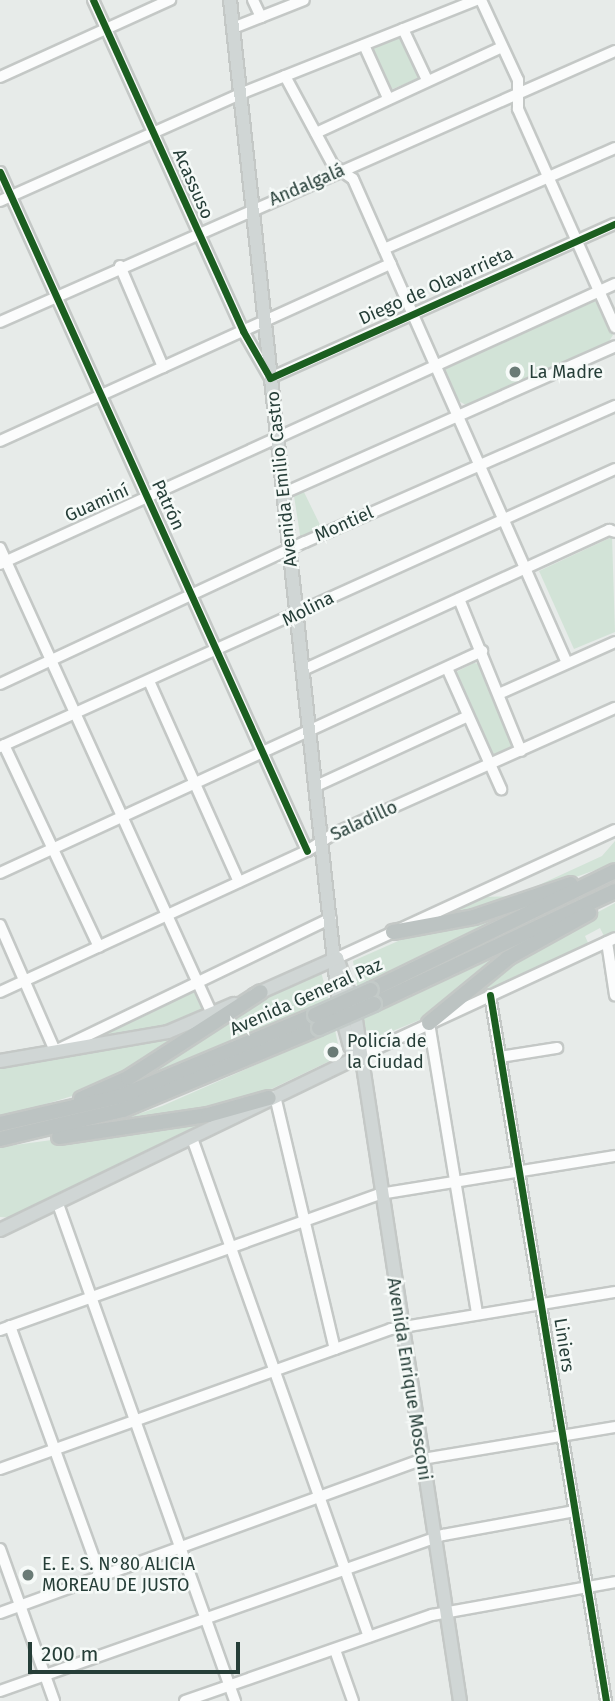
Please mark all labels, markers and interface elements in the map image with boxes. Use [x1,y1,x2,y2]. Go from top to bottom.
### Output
street label: Acassuso [168,146,218,222]
street label: Andalgalá [266,159,348,211]
street label: Diego de Olavarrieta [355,242,517,330]
place label: La Madre [529,361,603,383]
marker: La Madre [507,364,523,380]
street label: Avenida Emilio Castro [262,390,302,568]
street label: Patrón [147,476,189,534]
street label: Guaminí [62,479,132,527]
street label: Montiel [311,502,377,546]
street label: Molina [279,587,337,631]
street label: Saladillo [327,796,401,846]
street label: Avenida General Paz [226,954,386,1040]
place label: Policía de la Ciudad [347,1031,427,1074]
marker: Policía de la Ciudad [325,1044,341,1060]
street label: Avenida Enrique Mosconi [382,1276,436,1482]
street label: Liniers [549,1316,579,1374]
place label: E. E. S. N°80 ALICIA MOREAU DE JUSTO [42,1554,195,1596]
marker: E. E. S. N°80 ALICIA MOREAU DE JUSTO [20,1567,36,1583]
scale bar [32,1628,243,1672]
text: 200 m [41,1641,98,1667]

